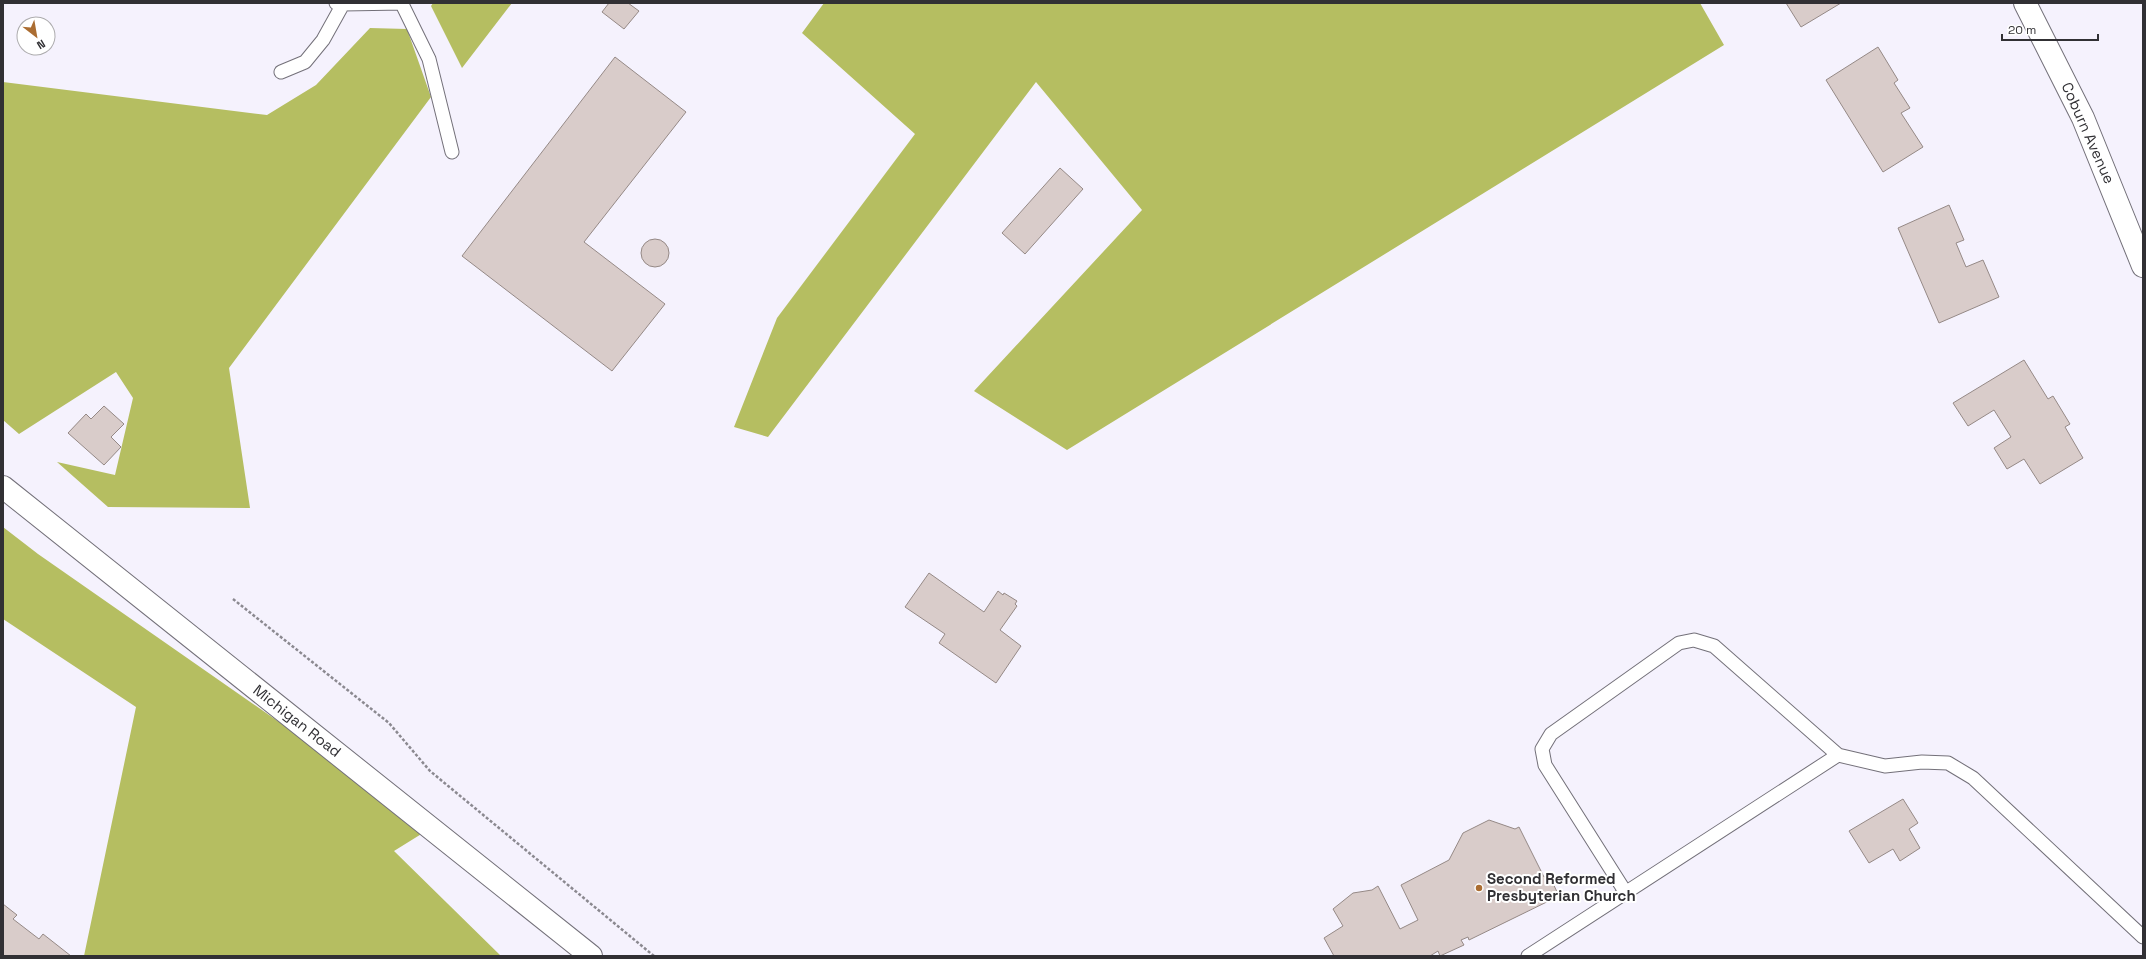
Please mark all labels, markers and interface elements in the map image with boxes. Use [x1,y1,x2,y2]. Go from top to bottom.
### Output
north arrow [16,16,56,56]
scale bar [2002,16,2098,42]
text: 20 m [2008,22,2036,38]
text: N [34,37,48,52]
street label: Coburn Avenue [2058,79,2119,187]
street label: Michigan Road [249,680,345,761]
place label: Second Reformed Presbyterian Church [1487,869,1636,905]
marker: Second Reformed Presbyterian Church [1474,883,1484,893]

